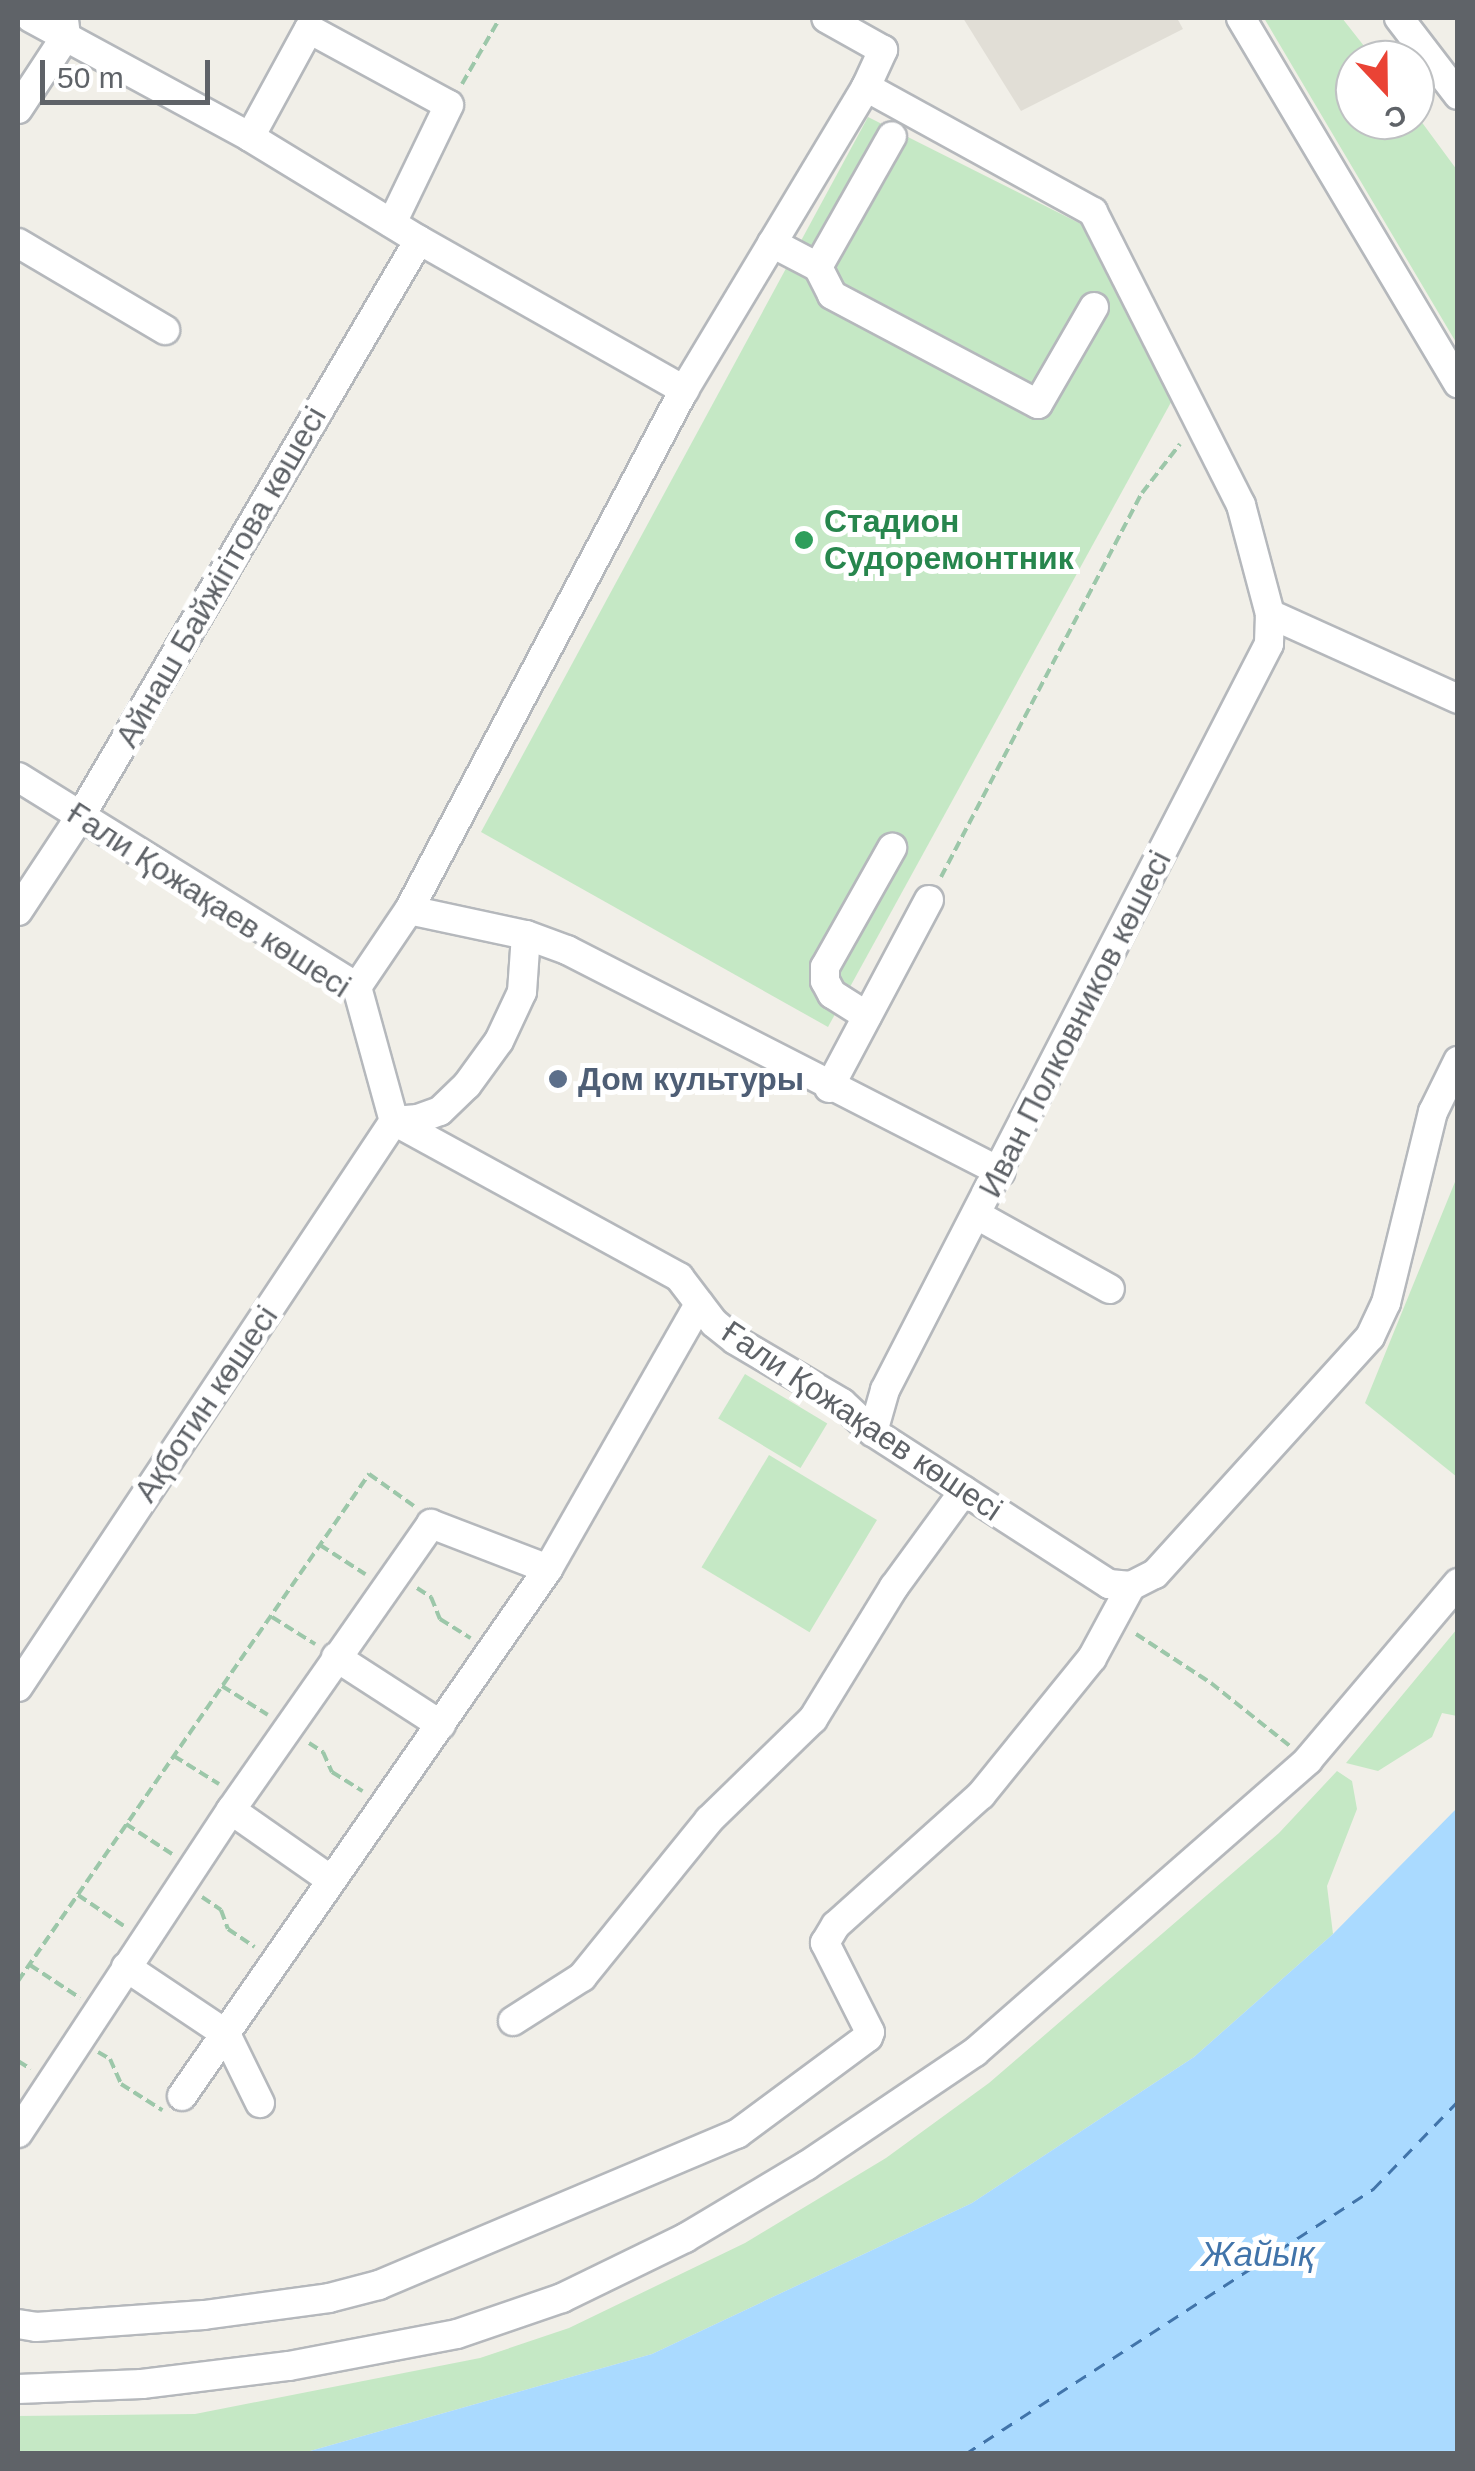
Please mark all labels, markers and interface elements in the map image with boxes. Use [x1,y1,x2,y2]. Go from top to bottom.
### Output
scale bar [45,40,215,102]
north arrow [1335,40,1435,140]
text: 50 m [57,61,124,94]
text: С [1380,98,1411,135]
street label: Айнаш Байжігітова көшесі [108,400,334,754]
place label: Стадион Судоремонтник [824,503,1074,578]
marker: Стадион Судоремонтник [793,529,815,551]
street label: Ғали Қожақаев көшесі [60,794,358,1006]
street label: Иван Полковников көшесі [971,844,1179,1204]
place label: Дом культуры [578,1060,804,1098]
marker: Дом культуры [547,1068,569,1090]
street label: Ақботин көшесі [126,1299,286,1509]
street label: Ғали Қожақаев көшесі [715,1313,1009,1529]
water label: Жайық [1201,2233,1315,2275]

